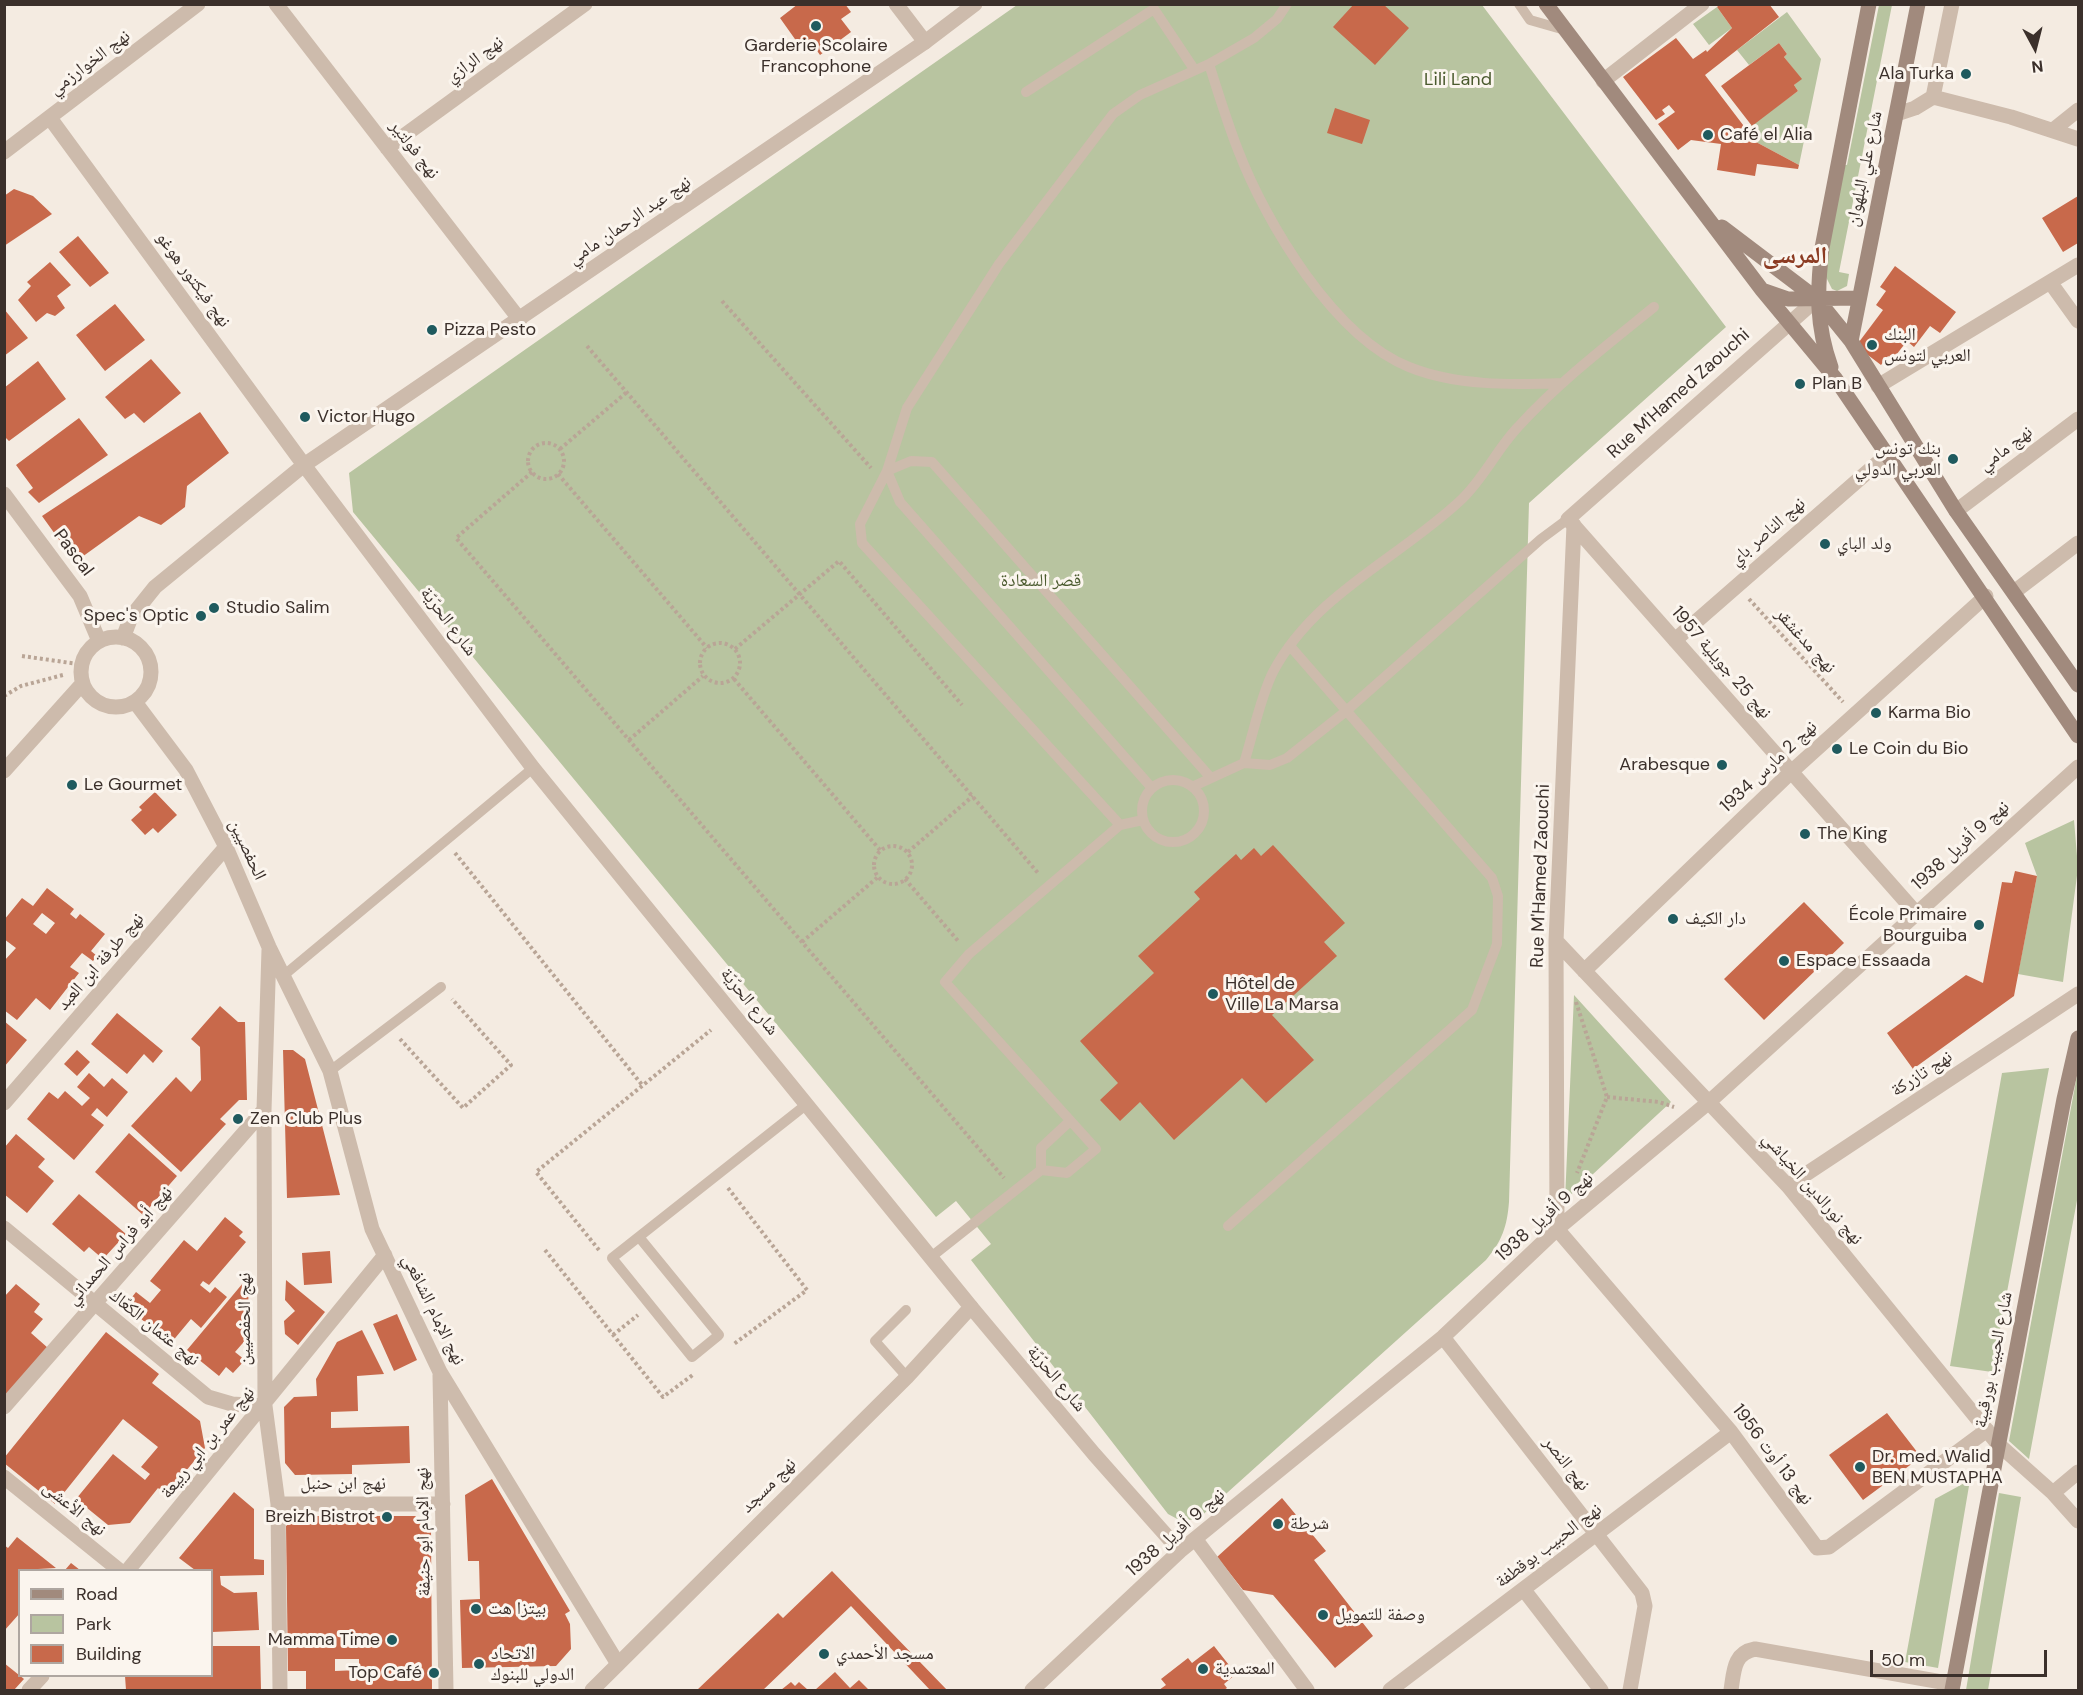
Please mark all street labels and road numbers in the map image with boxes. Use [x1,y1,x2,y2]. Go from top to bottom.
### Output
street label: نهج الخوارزمي [45,26,135,100]
street label: نهج الرازي [442,32,508,88]
street label: شارع علي البلهوان [1842,109,1888,229]
street label: نهج فولتير [384,116,444,184]
street label: نهج عبد الرحمان مامي [564,172,696,270]
street label: نهج فيكتور هوغو [151,228,235,332]
street label: Rue M'Hamed Zaouchi [1603,324,1755,464]
street label: نهج مامي [1975,422,2037,476]
street label: نهج الناصر باي [1726,493,1810,571]
street label: Pascal [48,525,98,581]
street label: شارع الحرّيّة [415,583,481,661]
street label: نهج 25 جويلية 1957 [1666,602,1776,724]
street label: نهج مدغشقر [1770,604,1840,678]
street label: نهج 2 مارس 1934 [1716,717,1822,817]
street label: Rue M'Hamed Zaouchi [1527,784,1555,968]
street label: نهج 9 أفريل 1938 [1908,797,2014,895]
street label: الحفصيين [224,816,270,884]
street label: نهج طرفة ابن العبد [53,909,149,1015]
street label: شارع الحرّيّة [715,964,783,1040]
street label: نهج تازركة [1887,1046,1957,1102]
street label: نهج نورالدين الخياشي [1757,1128,1867,1250]
street label: نهج 9 أفريل 1938 [1492,1168,1598,1266]
street label: نهج أبو فراس الحمداني [62,1182,178,1310]
street label: نهج الإمام الشافعي [397,1251,469,1369]
street label: نهج الحفصيين [234,1272,256,1366]
street label: نهج عثمان الكعّاك [105,1285,203,1371]
street label: شارع الحبيب بورقيبة [1970,1290,2018,1430]
street label: شارع الحرّيّة [1022,1341,1090,1417]
street label: نهج عمر بن ابي ربيعة [156,1383,260,1503]
street label: نهج 13 أوت 1956 [1727,1400,1817,1510]
street label: نهج النصر [1538,1432,1594,1496]
street label: نهج مسجد [737,1454,801,1518]
street label: نهج الإمام ابو حنيفة [412,1467,436,1597]
street label: نهج ابن حنبل [300,1473,386,1495]
street label: نهج الأعشى [38,1477,110,1541]
street label: نهج 9 أفريل 1938 [1122,1484,1230,1582]
street label: نهج الحبيب بوقطفة [1492,1499,1606,1593]

